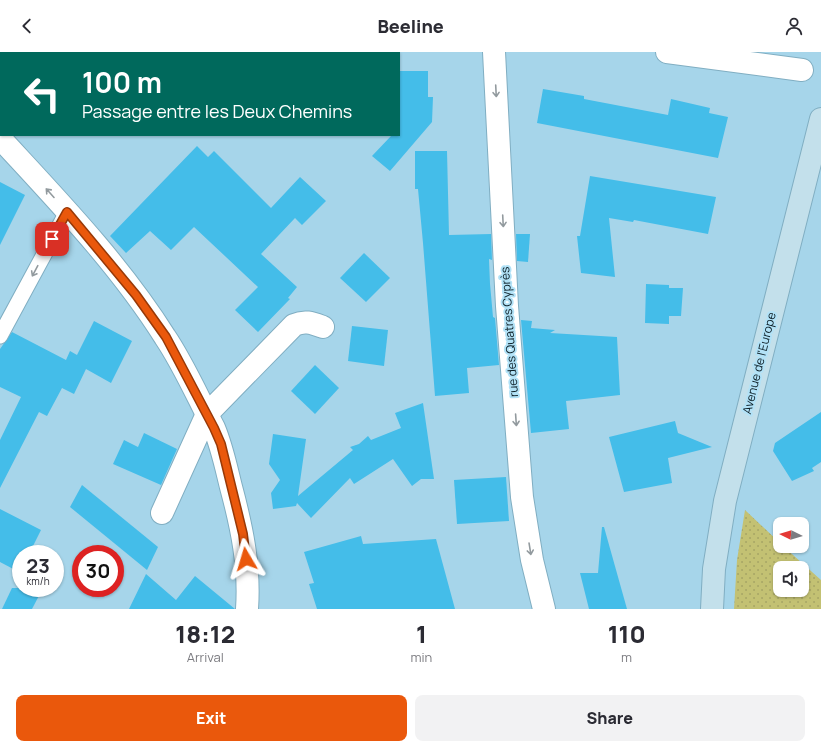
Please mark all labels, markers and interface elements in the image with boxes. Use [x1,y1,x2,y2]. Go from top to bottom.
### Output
text: Beeline [377,14,444,38]
icon: back [16,15,38,37]
icon: person [783,15,805,37]
text: 100 m [82,63,162,101]
icon: left [16,68,68,120]
one-way arrow [493,84,500,97]
text: Passage entre les Deux Chemins [82,99,352,123]
one-way arrow [46,188,55,198]
one-way arrow [499,214,506,227]
pin [35,222,69,256]
icon: arrive [41,228,63,250]
one-way arrow [31,264,38,276]
street label: rue des Quatres Cyprès [496,266,522,398]
street label: Avenue de l'Europe [738,310,780,416]
one-way arrow [512,413,519,426]
north arrow [773,517,809,553]
map controls [773,517,809,597]
position arrow [225,538,267,580]
one-way arrow [526,543,534,556]
speed limit sign: 30 [72,545,124,597]
text: 23 [26,552,50,579]
button: sound [773,561,809,597]
text: km/h [26,574,50,588]
text: 18:12 [175,617,235,650]
text: 1 [416,617,427,650]
text: 110 [608,617,646,650]
text: Arrival [187,648,224,666]
text: min [411,648,432,666]
text: m [621,648,632,666]
button: Exit [16,695,407,741]
button: Share [415,695,805,741]

